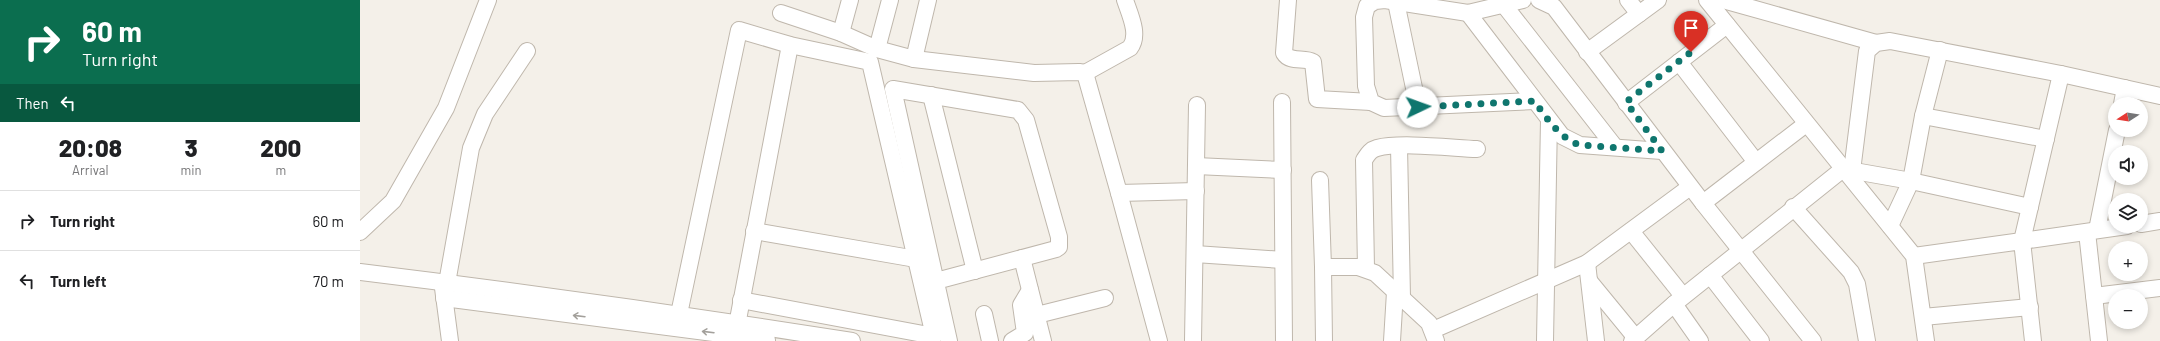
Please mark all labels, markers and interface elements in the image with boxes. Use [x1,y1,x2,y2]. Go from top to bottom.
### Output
pin [1674,11,1708,52]
text: 60 m [82,14,142,48]
icon: right [16,16,68,68]
icon: arrive [1680,17,1702,39]
text: Turn right [82,48,158,70]
position arrow [1397,86,1439,128]
icon: left [57,92,79,114]
text: Then [16,94,49,112]
north arrow [2108,97,2148,137]
map controls [2108,97,2148,329]
text: 20:08 [59,133,122,162]
text: 3 [184,133,198,162]
text: 200 [260,133,301,162]
button: sound [2108,145,2148,185]
text: Arrival [72,162,108,178]
text: min [181,162,202,178]
text: m [275,162,286,178]
button: layers [2108,193,2148,233]
icon: right [16,210,38,232]
text: Turn right [50,212,115,230]
text: 60 m [312,212,344,230]
button: + [2108,241,2148,281]
icon: left [16,270,38,292]
text: Turn left [50,272,106,290]
text: 70 m [313,272,344,290]
button: − [2108,289,2148,329]
one-way arrow [573,312,586,320]
one-way arrow [702,329,715,336]

